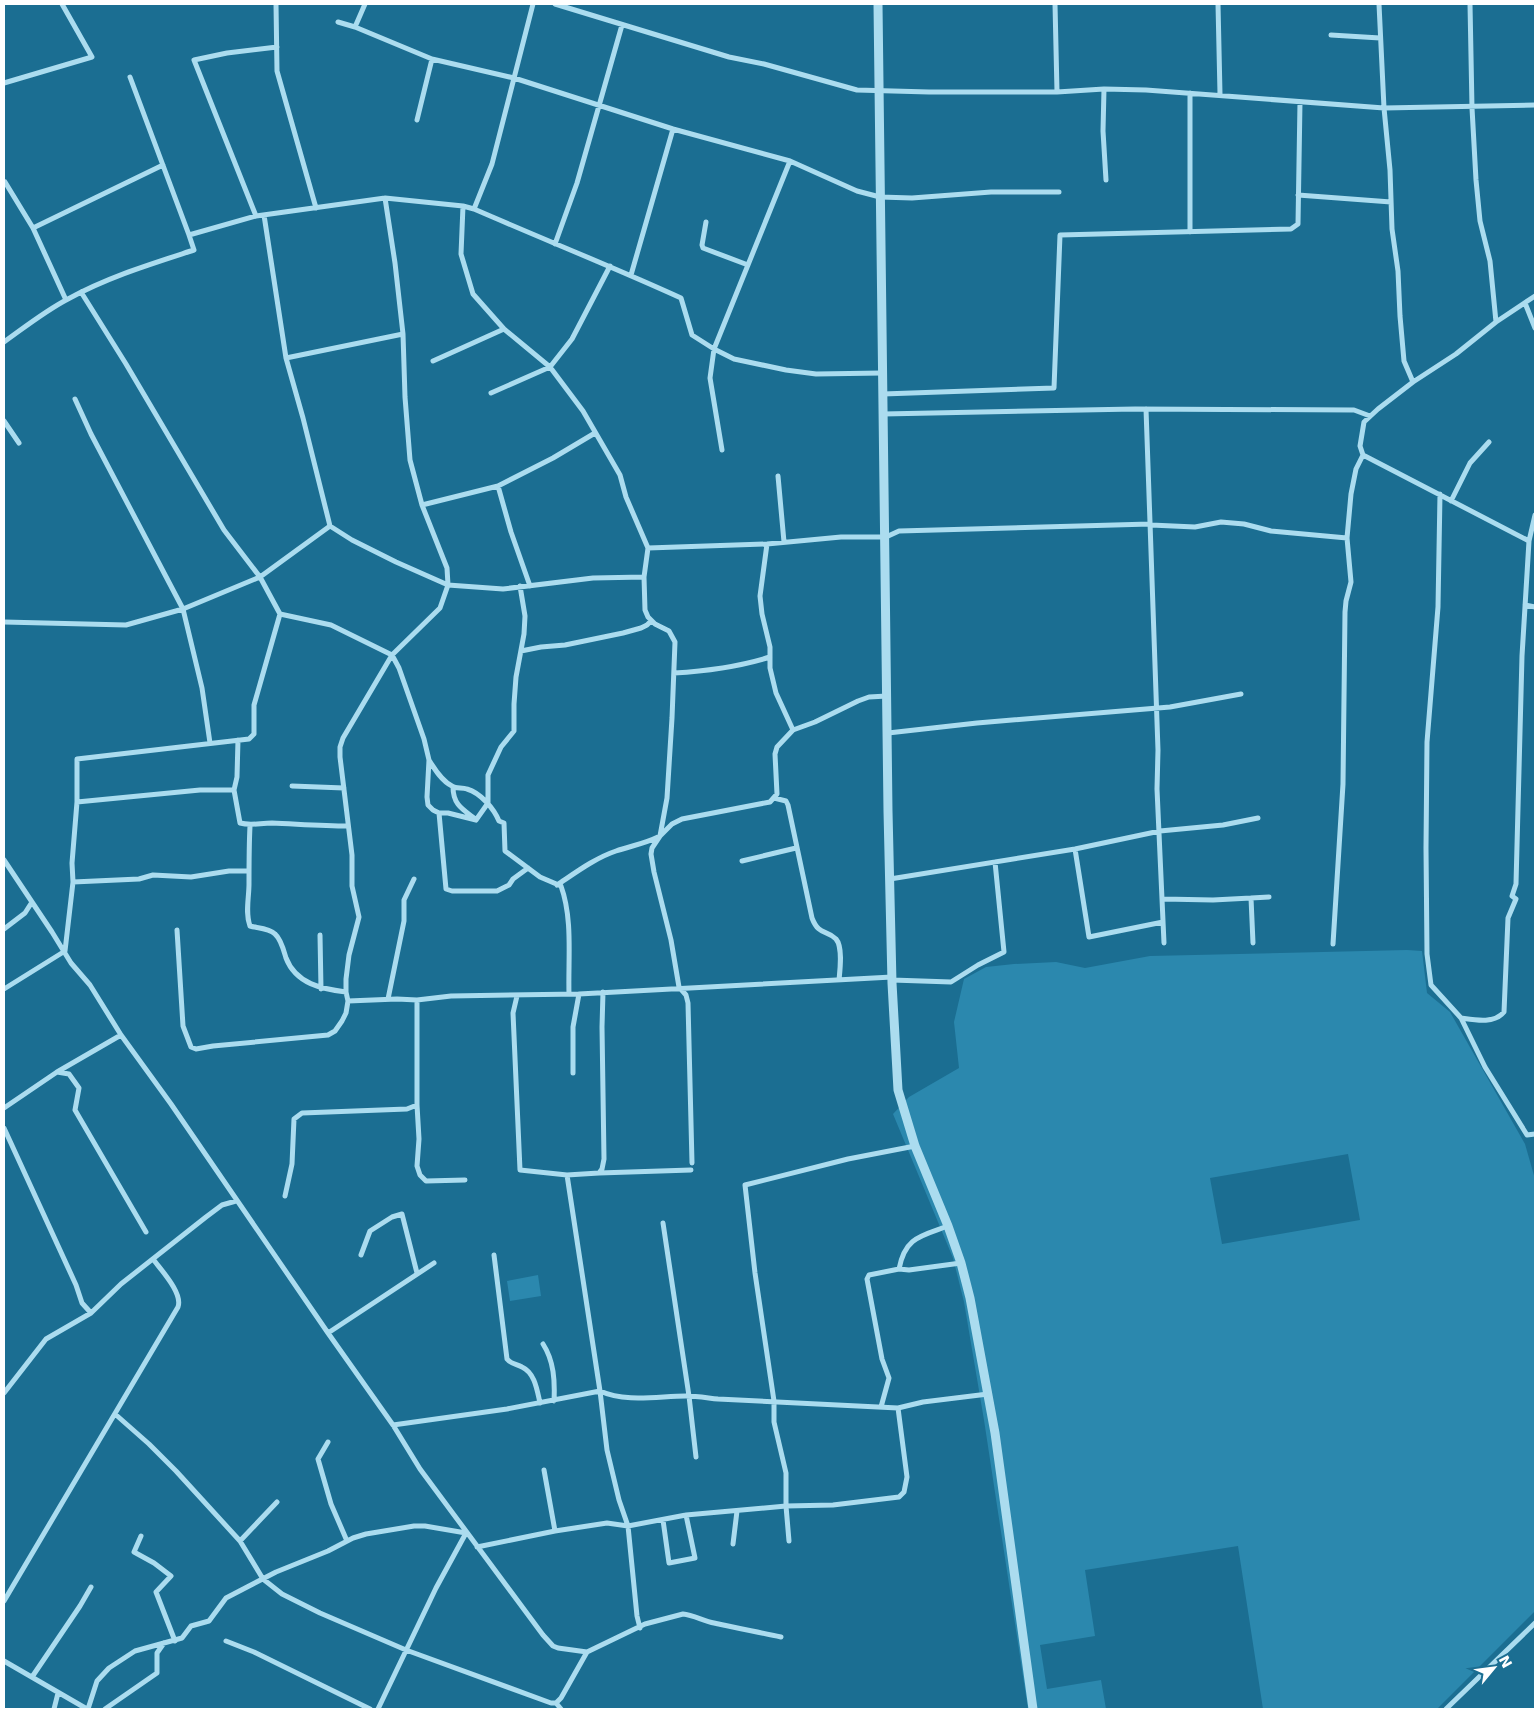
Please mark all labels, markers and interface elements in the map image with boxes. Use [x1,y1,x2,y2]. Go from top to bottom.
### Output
north arrow [1469,1643,1519,1693]
text: N [1496,1653,1515,1671]

